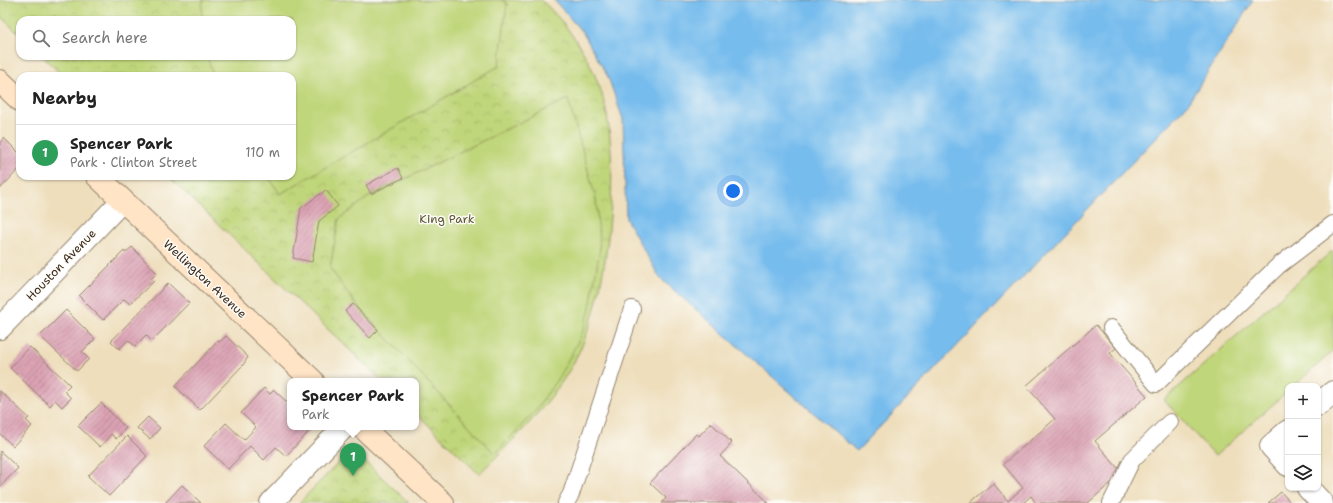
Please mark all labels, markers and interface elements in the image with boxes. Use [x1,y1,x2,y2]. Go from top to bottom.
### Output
search box [16,16,296,60]
icon: search [30,27,52,49]
text: Search here [62,28,148,48]
text: Nearby [32,87,97,109]
text: Spencer Park [70,134,173,154]
text: 1 [42,144,48,161]
text: 110 m [245,144,280,161]
text: Park · Clinton Street [70,154,197,171]
your location [723,181,743,201]
park label: King Park [419,211,475,227]
street label: Houston Avenue [22,225,100,304]
street label: Wellington Avenue [160,236,250,322]
popup [287,378,419,430]
map controls [1285,383,1321,491]
button: + [1285,383,1321,419]
text: Spencer Park [302,386,404,406]
text: Park [302,406,330,423]
button: − [1285,419,1321,455]
pin: 1 [340,443,366,476]
button: layers [1285,455,1321,491]

